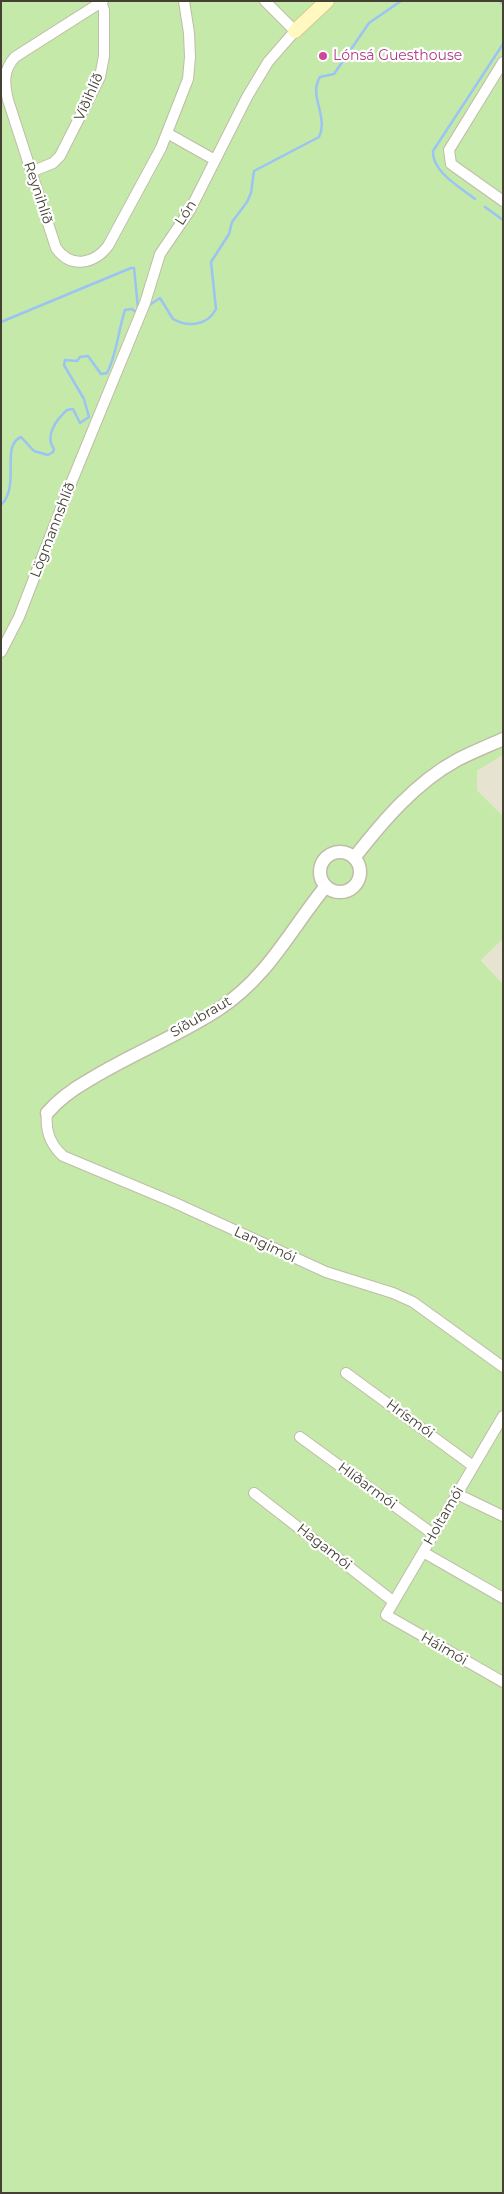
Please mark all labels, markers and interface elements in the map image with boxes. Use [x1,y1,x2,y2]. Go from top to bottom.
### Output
place label: Lónsá Guesthouse [333,48,462,64]
marker: Lónsá Guesthouse [317,50,329,62]
street label: Víðihlíð [71,70,107,124]
street label: Reynihlíð [20,160,56,226]
street label: Lón [172,197,200,229]
street label: Lögmannshlíð [27,480,79,580]
street label: Síðubraut [167,993,235,1041]
street label: Langimói [231,1223,299,1267]
street label: Hrísmói [383,1396,437,1442]
street label: Hlíðarmói [334,1459,400,1513]
street label: Holtamói [421,1484,467,1548]
street label: Hagamói [293,1520,355,1574]
street label: Háimói [418,1629,470,1669]

